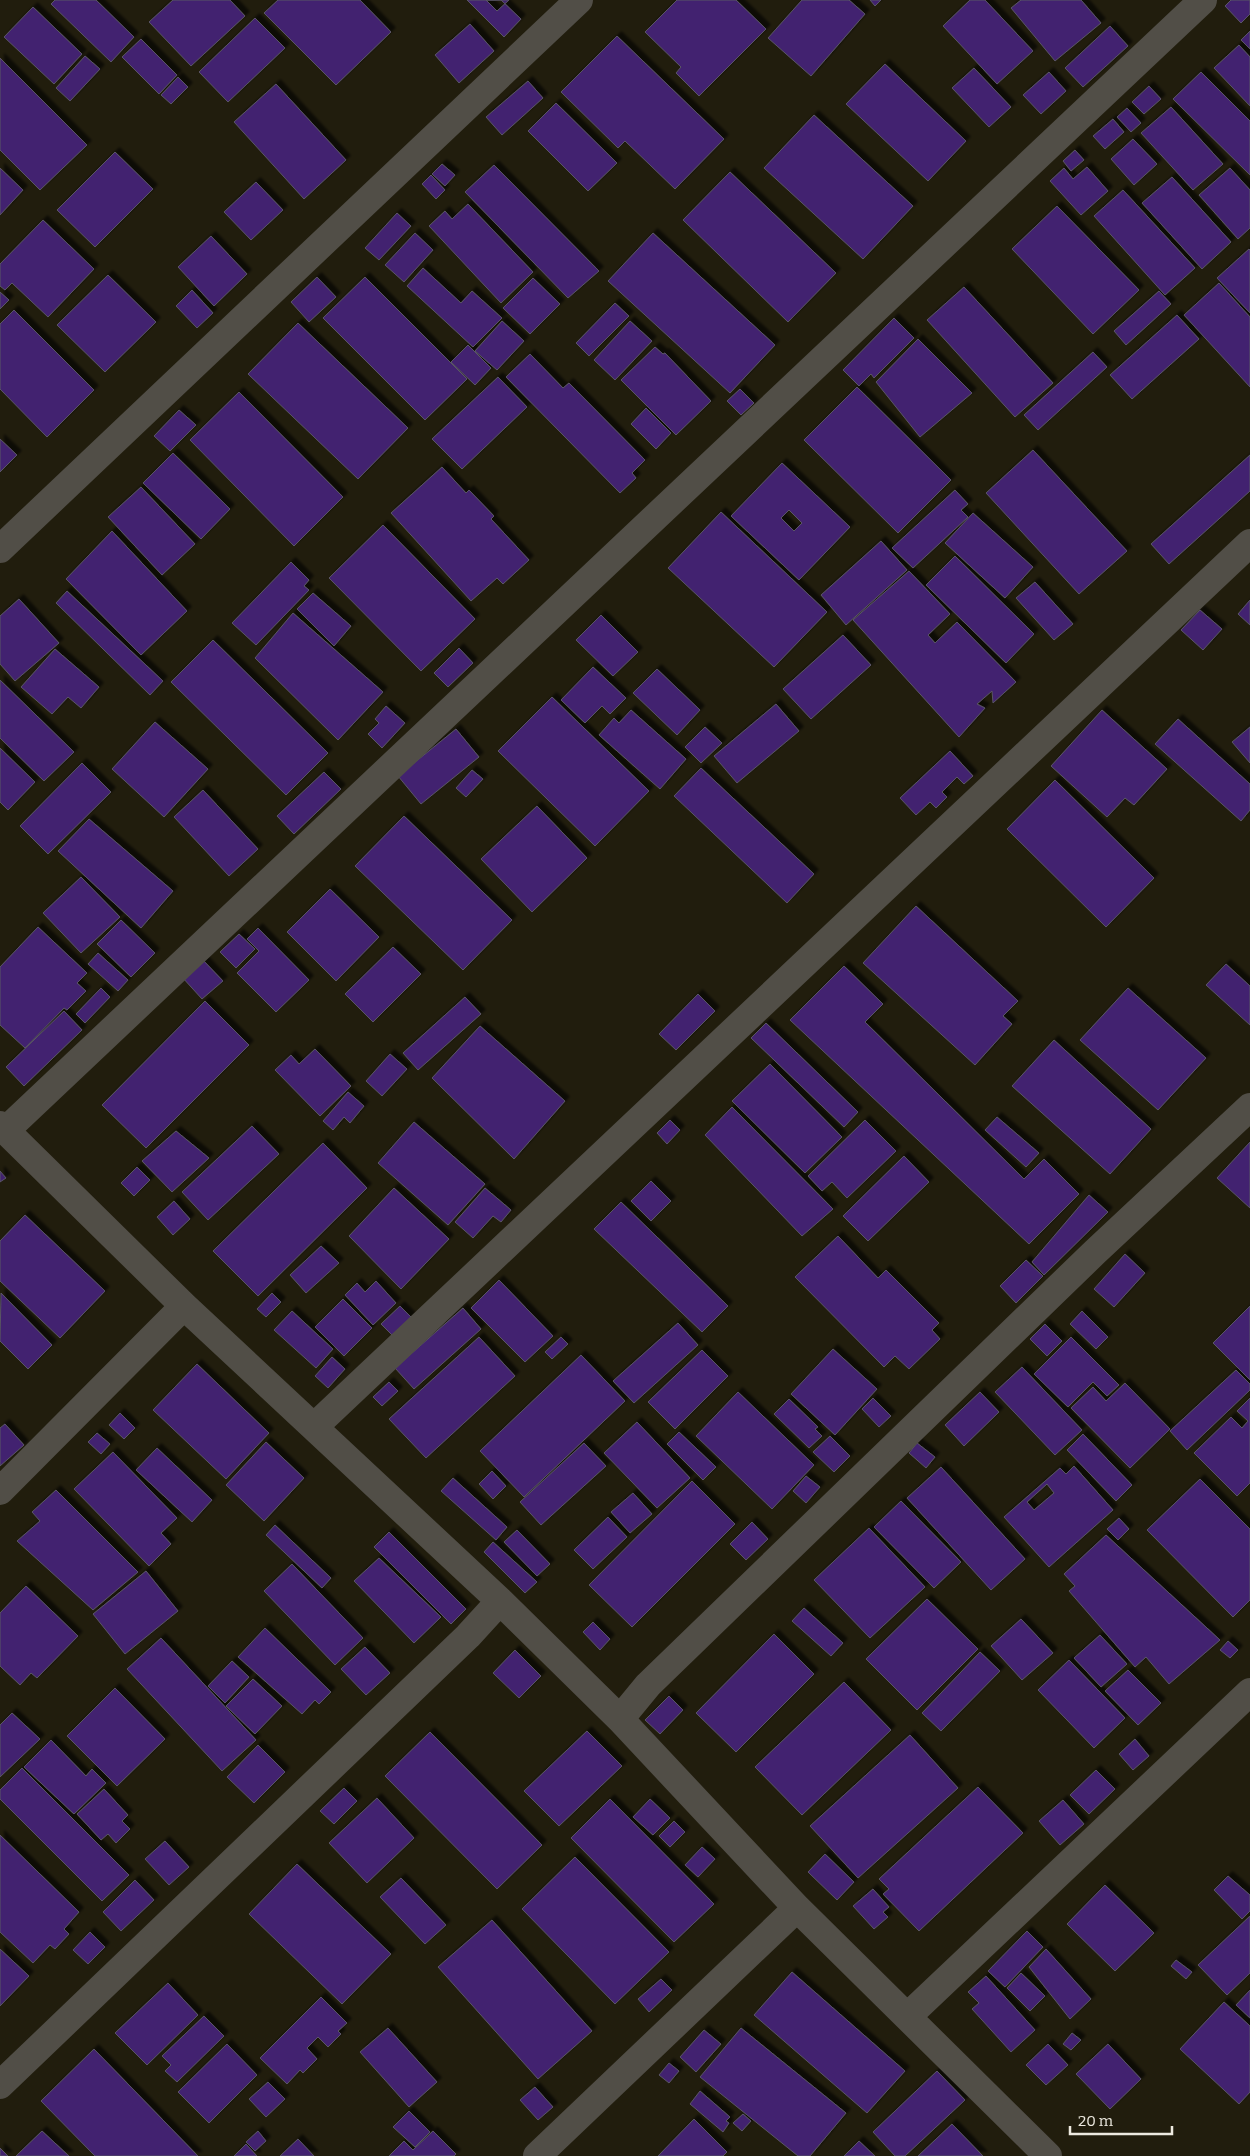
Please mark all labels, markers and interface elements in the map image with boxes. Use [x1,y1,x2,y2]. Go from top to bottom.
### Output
scale bar [1070,2104,1172,2136]
text: 20 m [1078,2112,1114,2130]

